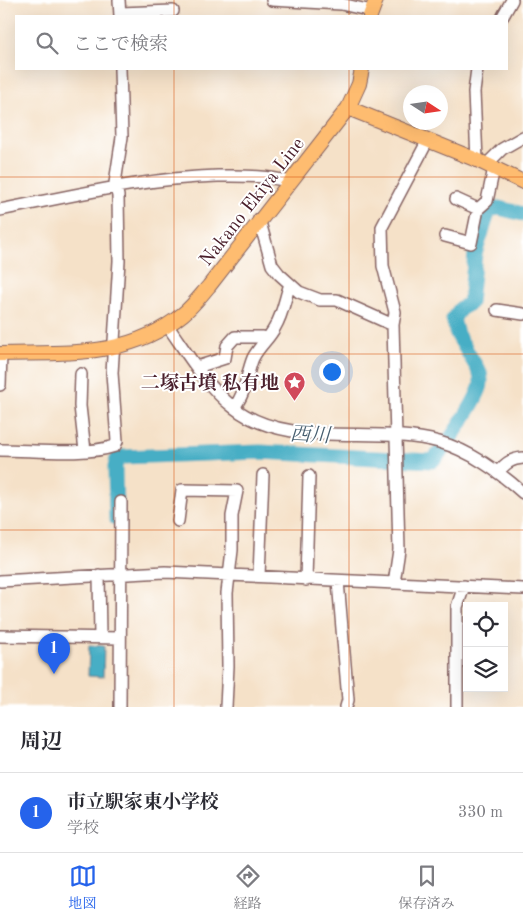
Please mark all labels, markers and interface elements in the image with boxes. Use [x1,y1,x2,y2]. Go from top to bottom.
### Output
search box [15,15,508,70]
icon: search [33,29,61,57]
text: ここで検索 [73,36,168,55]
north arrow [403,85,448,130]
street label: Nakano Ekiya Line [197,135,309,270]
your location [319,359,345,385]
place icon: 二塚古墳 私有地 [283,370,307,401]
place label: 二塚古墳 私有地 [141,372,279,394]
water label: 西川 [289,423,332,447]
map controls [463,602,508,692]
button: locate [463,602,508,647]
pin: 1 [38,633,70,674]
button: layers [463,647,508,692]
text: 周辺 [20,732,62,753]
text: 市立駅家東小学校 [67,794,219,813]
text: 1 [31,805,41,821]
text: 330 m [458,805,503,821]
text: 学校 [67,821,99,837]
tab: 地図 [69,862,97,913]
tab: 経路 [234,862,262,913]
tab: 保存済み [399,862,455,913]

